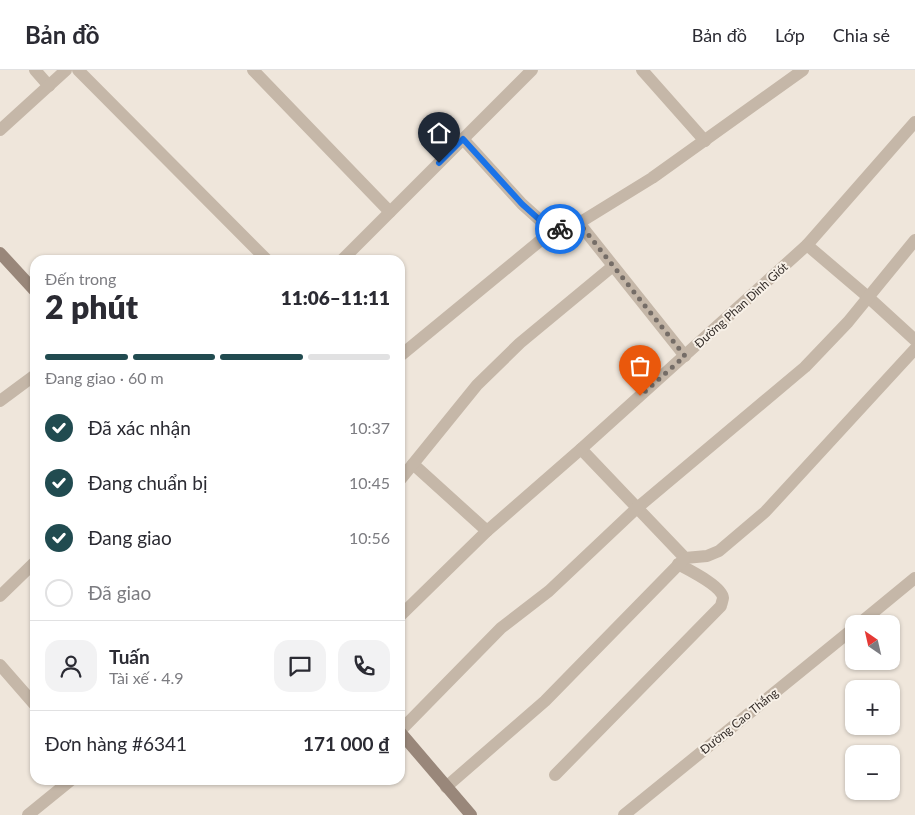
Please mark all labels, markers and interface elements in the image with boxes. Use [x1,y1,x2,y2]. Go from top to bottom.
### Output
text: Bản đồ [25,20,100,49]
text: Bản đồ [692,24,747,46]
text: Lớp [775,24,805,46]
text: Chia sẻ [833,24,890,46]
pin [418,112,460,163]
icon: home [425,119,453,147]
courier [535,204,585,254]
icon: bike [546,215,574,243]
street label: Đường Phan Dình Giót [691,259,791,351]
text: Đến trong [45,269,116,288]
text: 11:06–11:11 [281,286,390,309]
text: 2 phút [45,287,138,326]
pin [619,345,661,396]
icon: bag [626,352,654,380]
text: Đang giao · 60 m [45,368,164,387]
icon: check [45,414,73,442]
text: Đã xác nhận [88,416,191,439]
text: 10:37 [349,418,390,437]
icon: check [45,469,73,497]
text: Đang chuẩn bị [88,471,208,494]
text: 10:45 [349,473,390,492]
icon: check [45,524,73,552]
text: Đang giao [88,526,172,549]
text: 10:56 [349,528,390,547]
text: Đã giao [88,581,151,604]
north arrow [845,615,900,670]
map controls [845,615,900,800]
button: person [45,640,97,692]
button: chat [274,640,326,692]
button: phone [338,640,390,692]
text: Tuấn [109,645,150,668]
text: Tài xế · 4.9 [109,668,184,687]
button: + [845,680,900,735]
street label: Đường Cao Thắng [697,685,781,757]
text: Đơn hàng #6341 [45,732,187,755]
text: 171 000 ₫ [303,732,390,755]
button: − [845,745,900,800]

